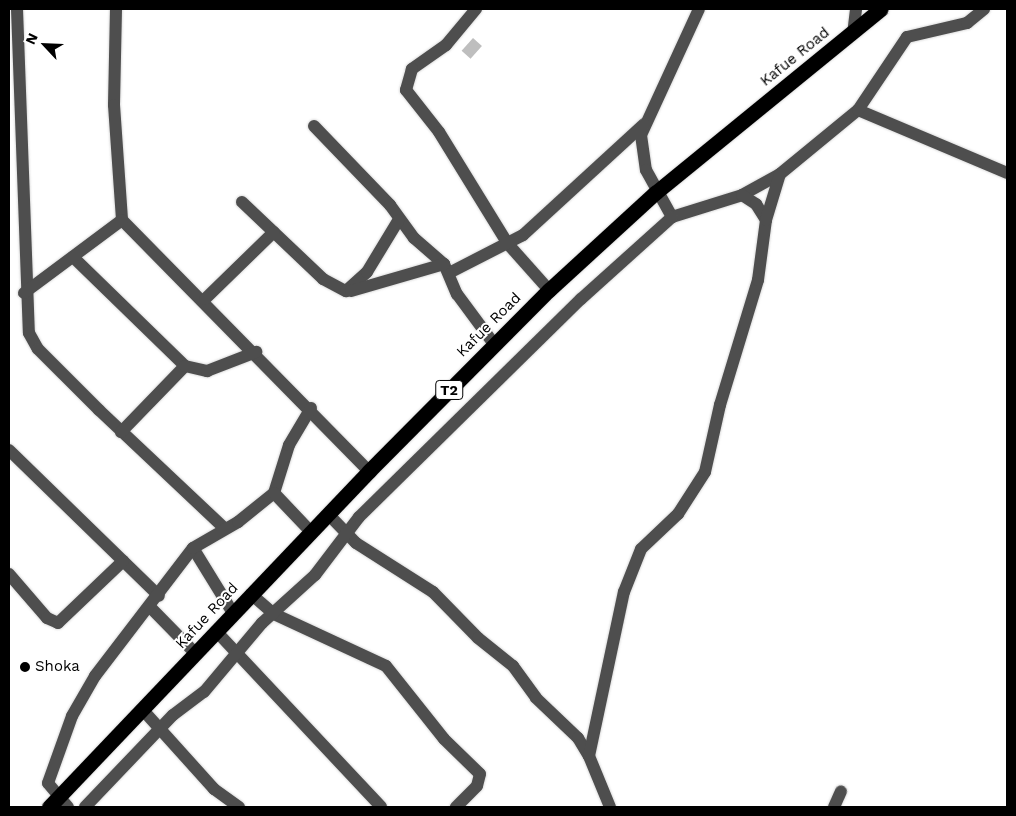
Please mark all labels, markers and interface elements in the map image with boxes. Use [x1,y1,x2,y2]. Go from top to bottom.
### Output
north arrow [20,20,70,70]
street label: Kafue Road [757,24,833,90]
text: N [22,31,41,47]
street label: Kafue Road [453,289,525,361]
road number: T2 [435,378,463,402]
street label: Kafue Road [172,579,242,653]
place label: Shoka [35,658,80,676]
marker: Shoka [19,661,31,673]

